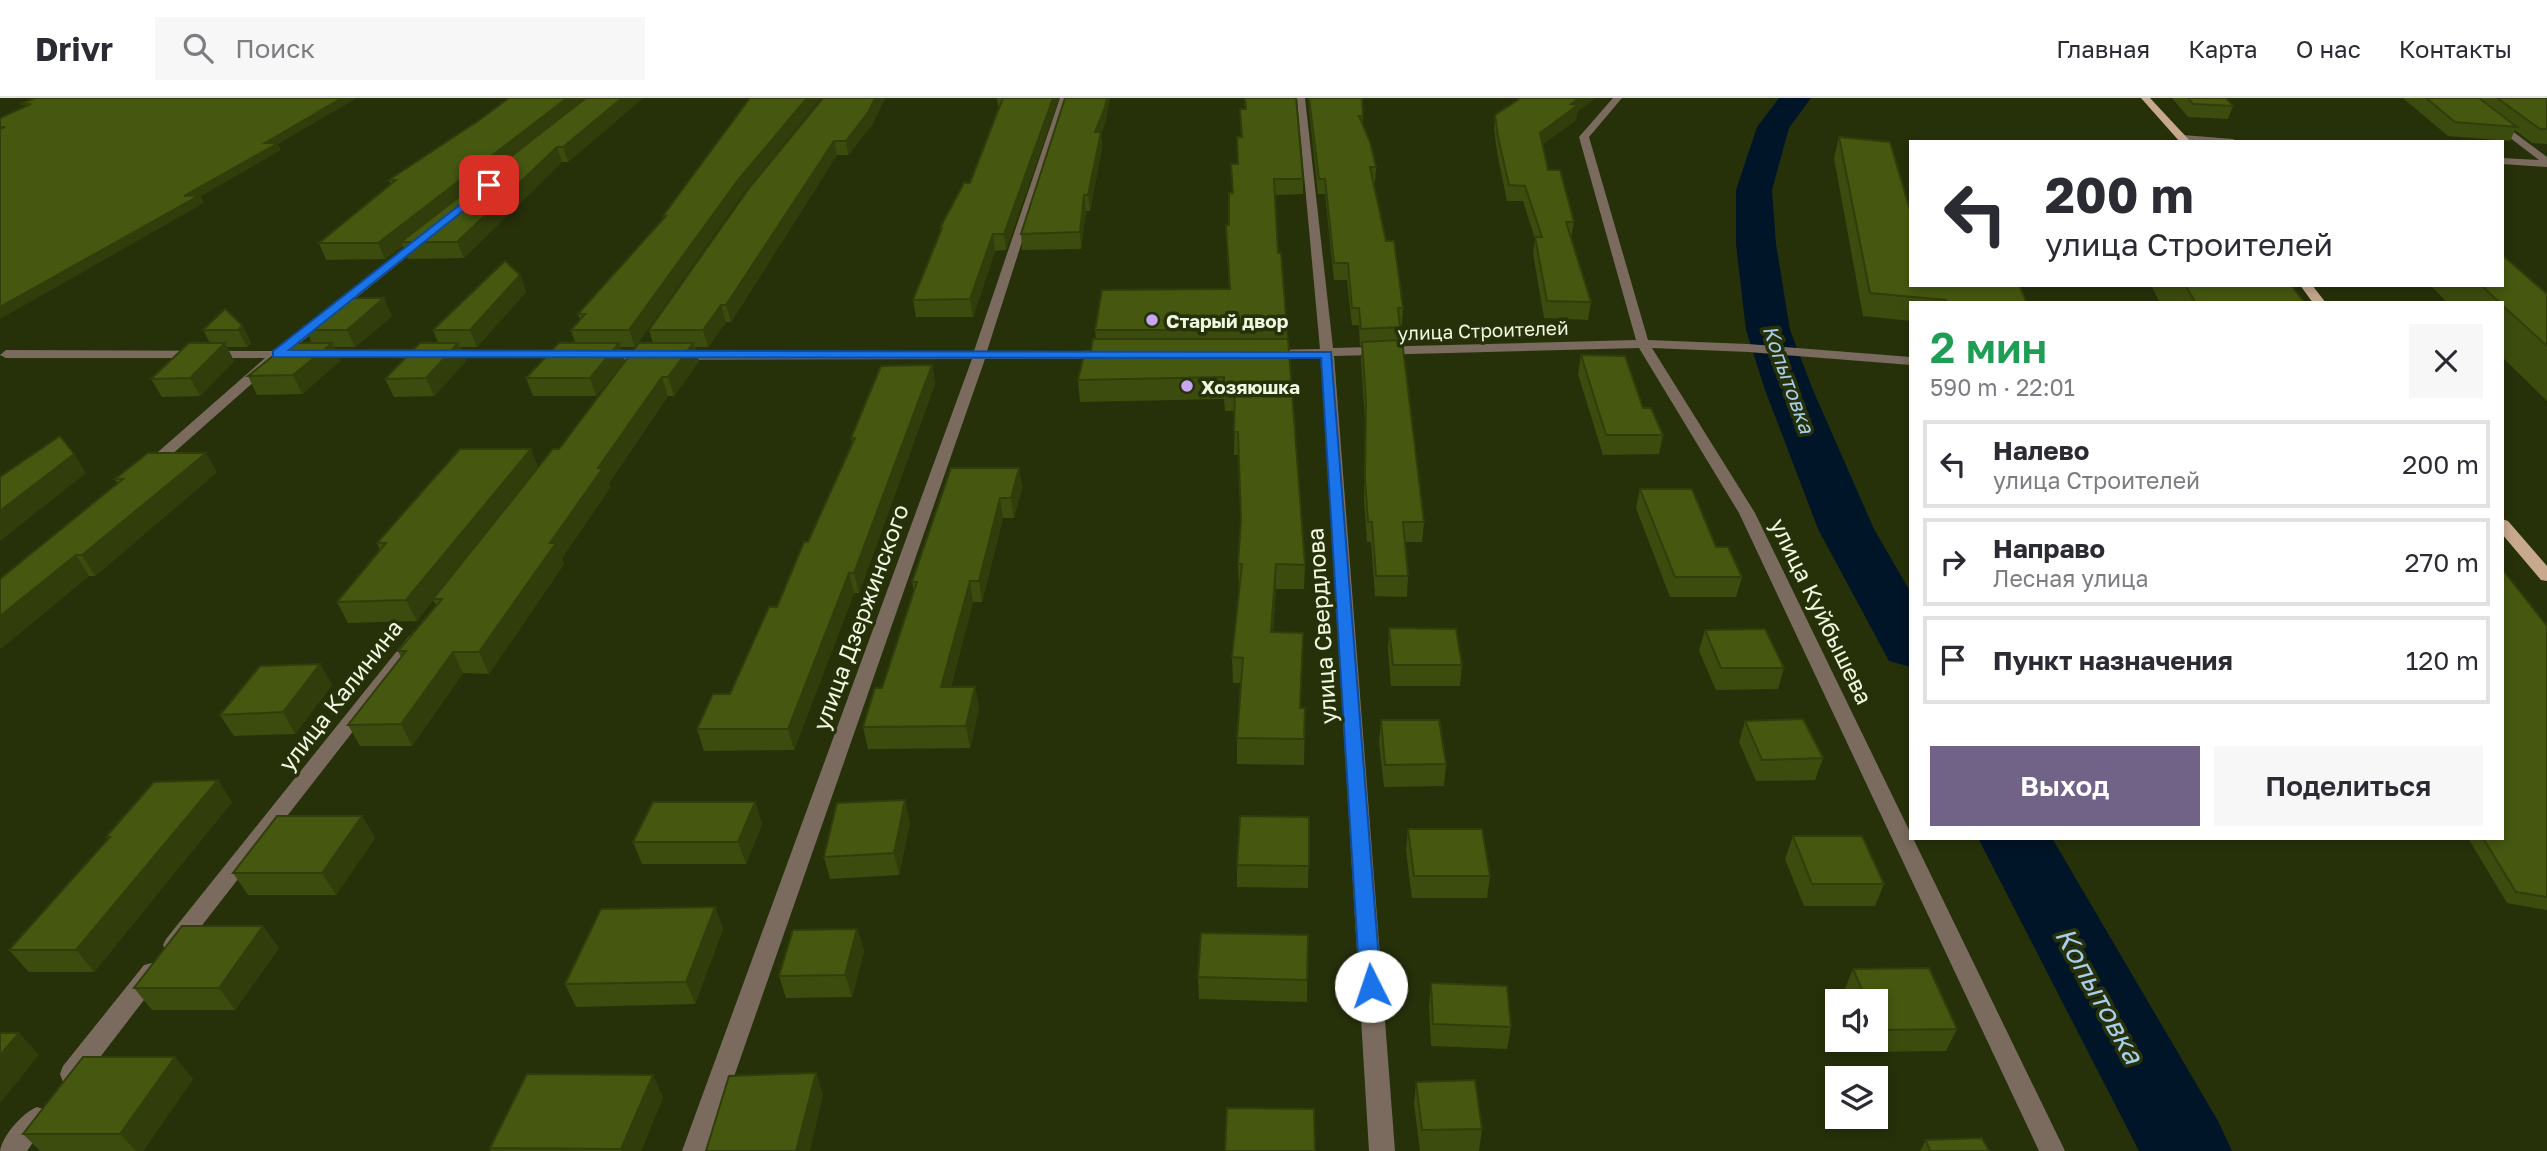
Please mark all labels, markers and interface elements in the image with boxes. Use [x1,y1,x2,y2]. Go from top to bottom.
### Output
search box [155,17,645,80]
text: Drivr [35,29,113,68]
icon: search [179,29,217,67]
text: Поиск [235,33,315,64]
text: Главная [2056,34,2150,63]
text: Карта [2188,34,2258,63]
text: О нас [2296,34,2361,63]
text: Контакты [2399,34,2512,63]
pin [459,155,519,215]
text: 200 m [2045,165,2194,224]
icon: arrive [470,166,508,204]
icon: left [1930,168,2021,259]
text: улица Строителей [2045,225,2333,263]
place label: Старый двор [1166,309,1289,332]
marker: Старый двор [1144,312,1160,328]
street label: улица Строителей [1397,316,1569,344]
water label: Копытовка [1757,321,1821,438]
text: 2 мин [1930,322,2047,372]
button: close [2409,324,2483,398]
text: 590 m · 22:01 [1930,373,2075,401]
place label: Хозяюшка [1201,375,1300,398]
marker: Хозяюшка [1179,378,1195,394]
text: Налево [1993,435,2089,466]
icon: left [1934,445,1972,483]
text: 200 m [2402,449,2479,480]
text: улица Строителей [1993,466,2200,494]
street label: улица Дзержинского [806,500,914,734]
street label: улица Куйбышева [1765,513,1879,709]
street label: улица Свердлова [1300,527,1342,725]
text: Направо [1993,533,2105,564]
icon: right [1934,543,1972,581]
text: 270 m [2405,547,2479,578]
text: Лесная улица [1993,564,2149,592]
street label: улица Калинина [272,614,408,776]
icon: arrive [1934,641,1972,679]
text: Пункт назначения [1993,645,2233,676]
text: 120 m [2406,645,2479,676]
button: Выход [1930,746,2200,826]
button: Поделиться [2214,746,2483,826]
water label: Копытовка [2049,921,2152,1070]
position arrow [1334,949,1408,1023]
map controls [1825,989,1888,1129]
button: sound [1825,989,1888,1052]
button: layers [1825,1066,1888,1129]

